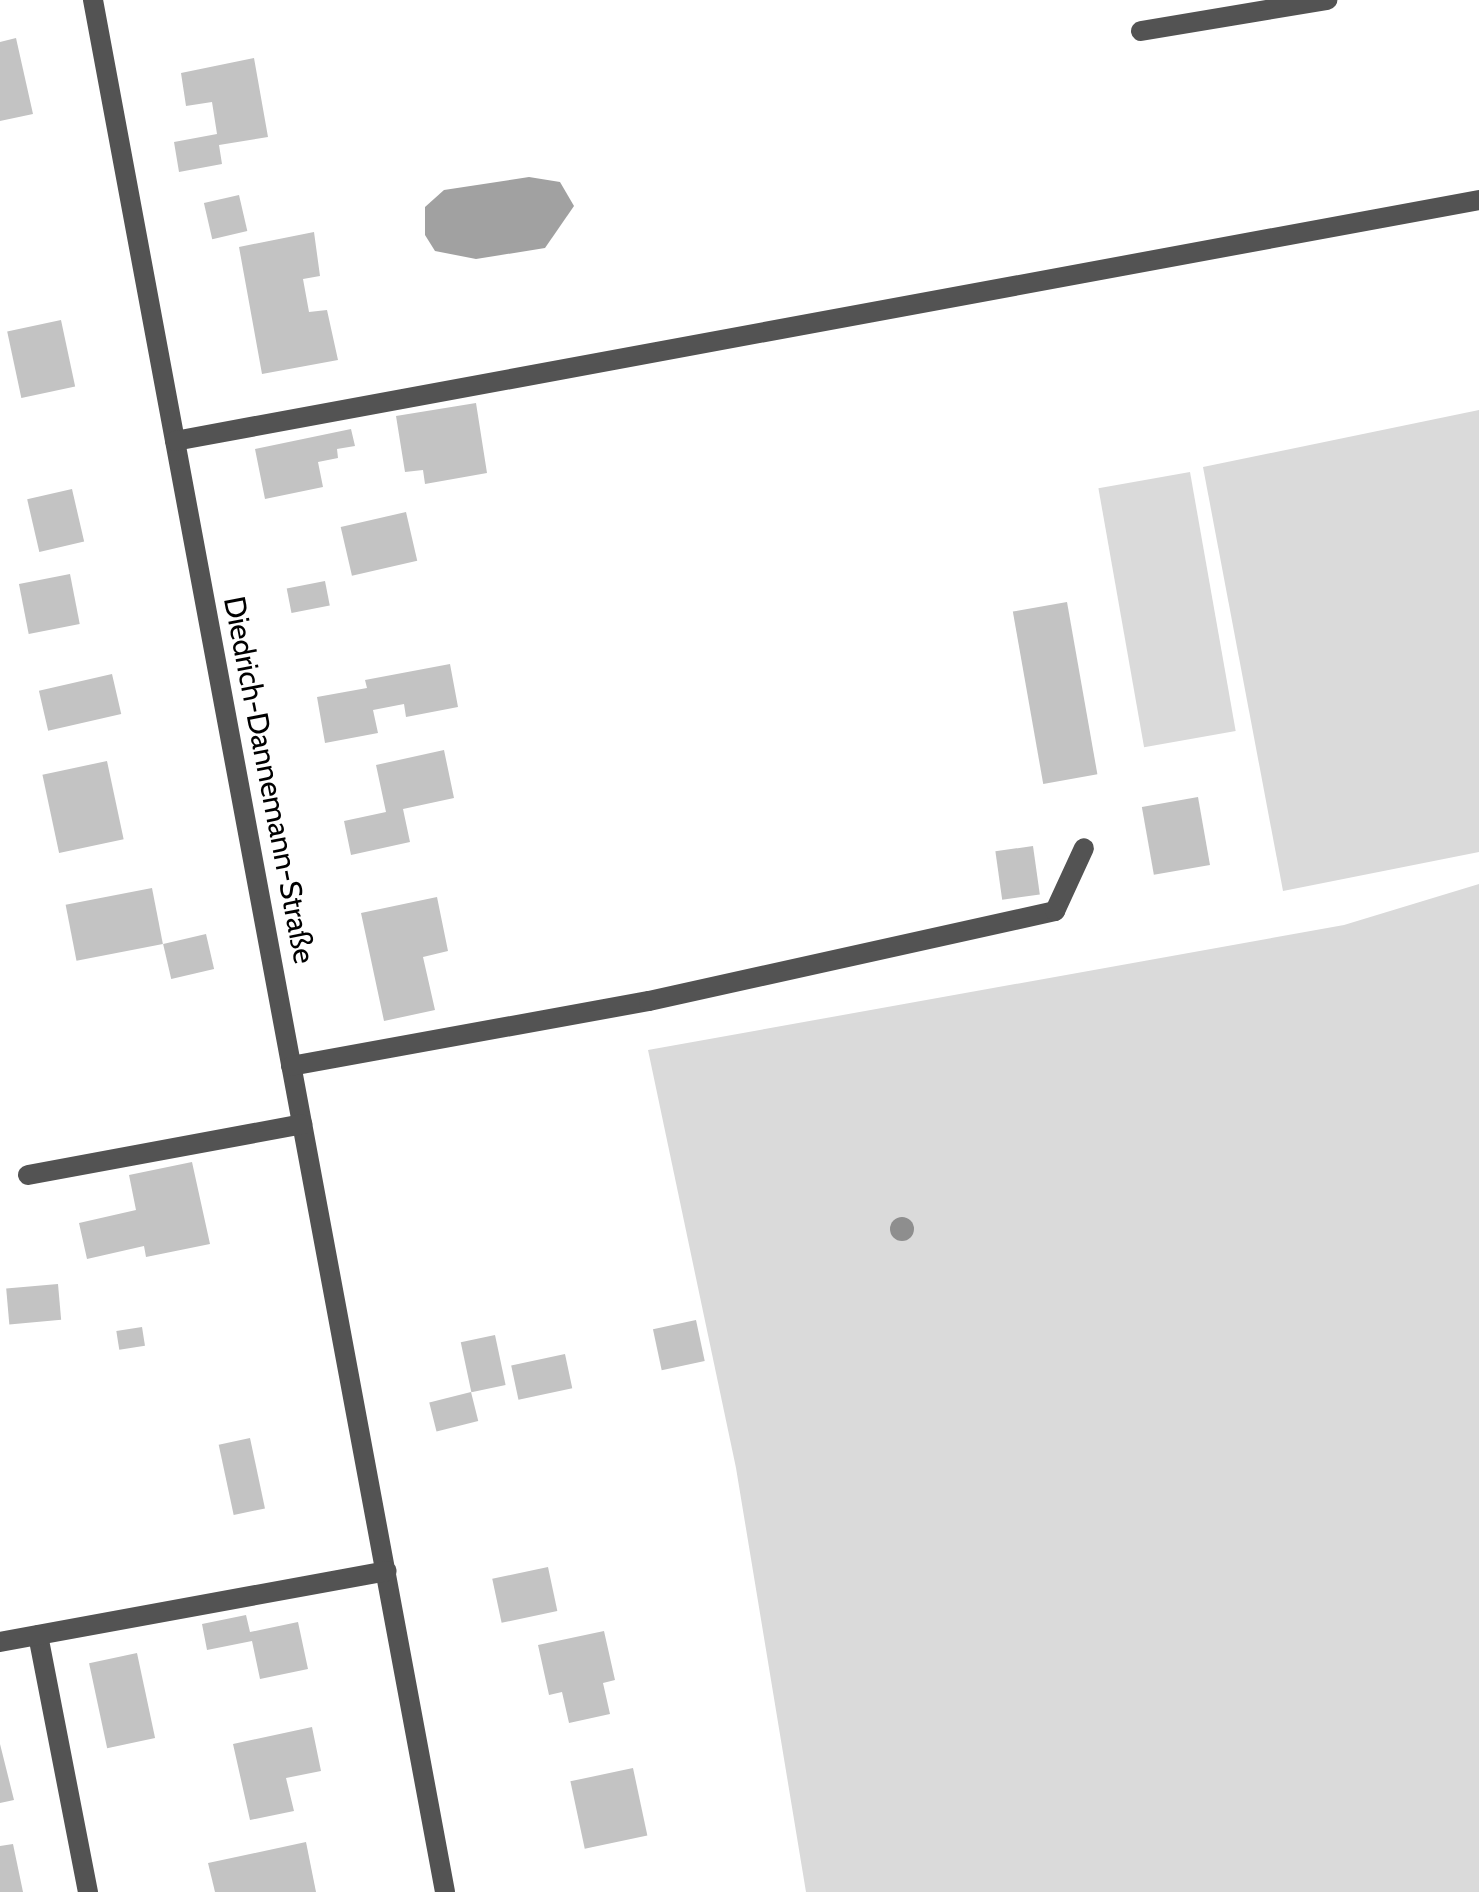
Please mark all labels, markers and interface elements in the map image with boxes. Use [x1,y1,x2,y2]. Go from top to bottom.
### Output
street label: Diedrich-Dannemann-Straße [216,593,322,967]

